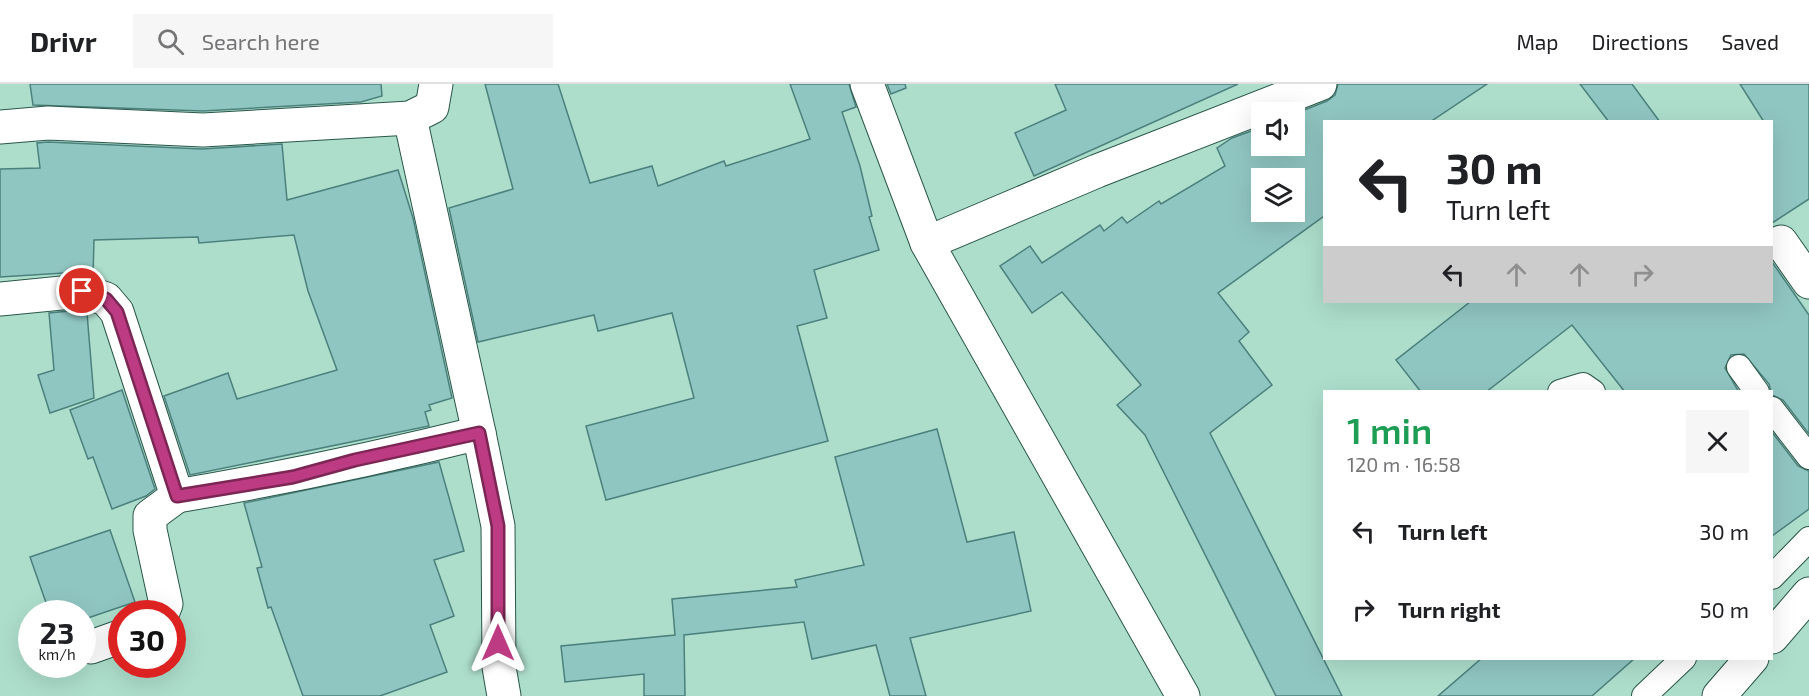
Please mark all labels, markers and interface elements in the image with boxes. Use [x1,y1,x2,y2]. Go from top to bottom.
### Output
search box [133,14,553,68]
text: Drivr [30,24,97,58]
icon: search [154,25,187,58]
text: Search here [202,28,320,54]
text: Map [1516,29,1559,54]
text: Directions [1592,29,1688,54]
text: Saved [1721,29,1779,54]
map controls [1251,102,1305,222]
button: sound [1251,102,1305,156]
text: 30 m [1446,142,1542,192]
icon: left [1347,144,1425,222]
button: layers [1251,168,1305,222]
text: Turn left [1446,193,1550,225]
icon: left [1437,258,1470,291]
icon: ahead [1500,258,1533,291]
icon: ahead [1563,258,1596,291]
icon: right [1626,258,1659,291]
pin [56,265,107,316]
icon: arrive [65,274,98,307]
text: 1 min [1347,408,1432,451]
button: close [1686,410,1749,473]
text: 120 m · 16:58 [1347,452,1461,476]
icon: left [1347,515,1380,548]
text: Turn left [1398,518,1487,544]
text: 30 m [1699,518,1749,544]
icon: right [1347,593,1380,626]
text: Turn right [1398,596,1500,622]
text: 50 m [1700,596,1749,622]
speed limit sign: 30 [108,600,186,678]
position arrow [466,611,530,675]
text: 23 [40,614,74,650]
text: km/h [38,645,76,663]

